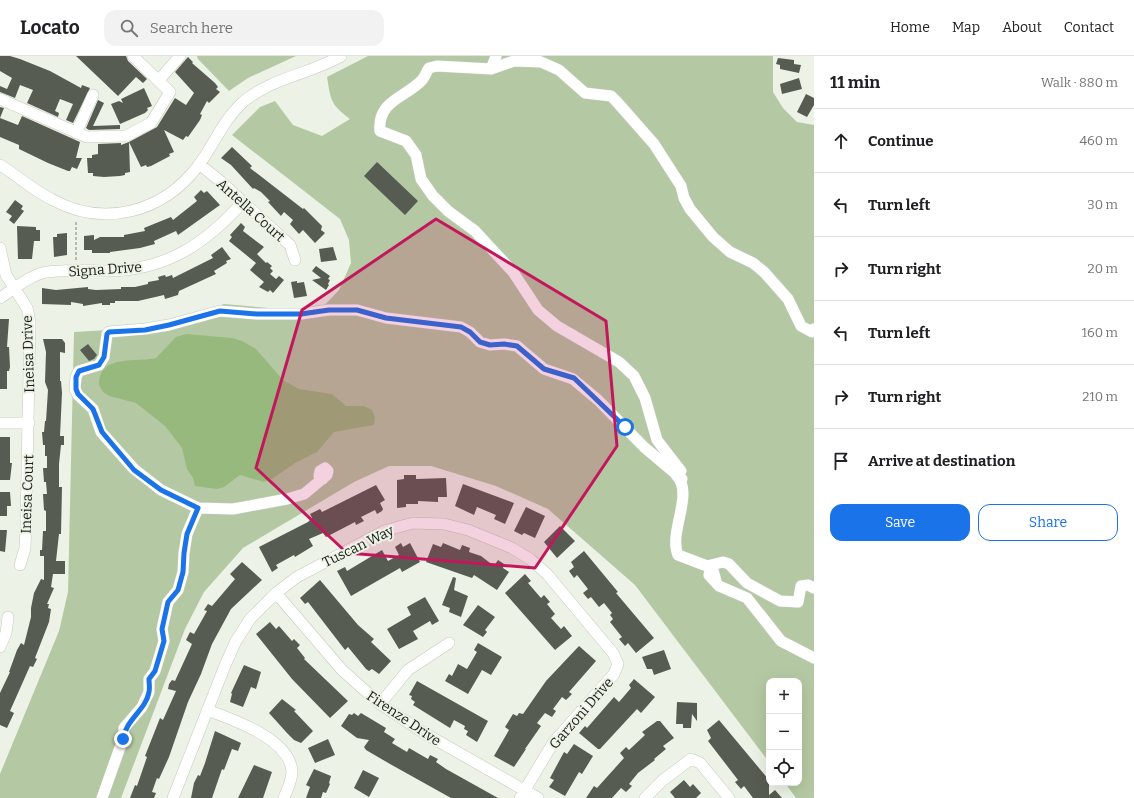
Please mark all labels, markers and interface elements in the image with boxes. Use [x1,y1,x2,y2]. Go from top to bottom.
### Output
search box [104,10,384,46]
text: Locato [20,16,80,39]
icon: search [118,17,140,39]
text: Search here [150,19,233,37]
text: Home [890,19,930,36]
text: Map [952,19,980,36]
text: About [1002,19,1042,36]
text: Contact [1064,19,1114,36]
text: 11 min [830,72,880,93]
text: Walk · 880 m [1041,75,1118,90]
icon: ahead [830,130,852,152]
text: Continue [868,132,934,150]
text: 460 m [1079,133,1118,148]
street label: Antella Court [213,175,288,245]
icon: left [830,194,852,216]
text: Turn left [868,196,930,214]
text: 30 m [1087,197,1118,212]
street label: Signa Drive [68,258,142,281]
icon: right [830,258,852,280]
text: Turn right [868,260,941,278]
text: 20 m [1088,261,1118,276]
street label: Ineisa Drive [19,315,38,393]
icon: left [830,322,852,344]
text: Turn left [868,324,930,342]
text: 160 m [1082,325,1118,340]
icon: right [830,386,852,408]
text: Turn right [868,388,941,406]
text: 210 m [1082,389,1118,404]
route start [616,418,634,436]
icon: arrive [830,450,852,472]
text: Arrive at destination [868,452,1015,470]
street label: Ineisa Court [18,454,37,534]
button: Save [830,504,970,541]
button: Share [978,504,1118,541]
street label: Tuscan Way [320,522,397,571]
street label: Garzoni Drive [546,674,617,753]
map controls [766,678,802,786]
button: + [766,678,802,714]
street label: Firenze Drive [363,687,444,749]
button: − [766,714,802,750]
route end [114,730,132,748]
button: locate [766,750,802,786]

